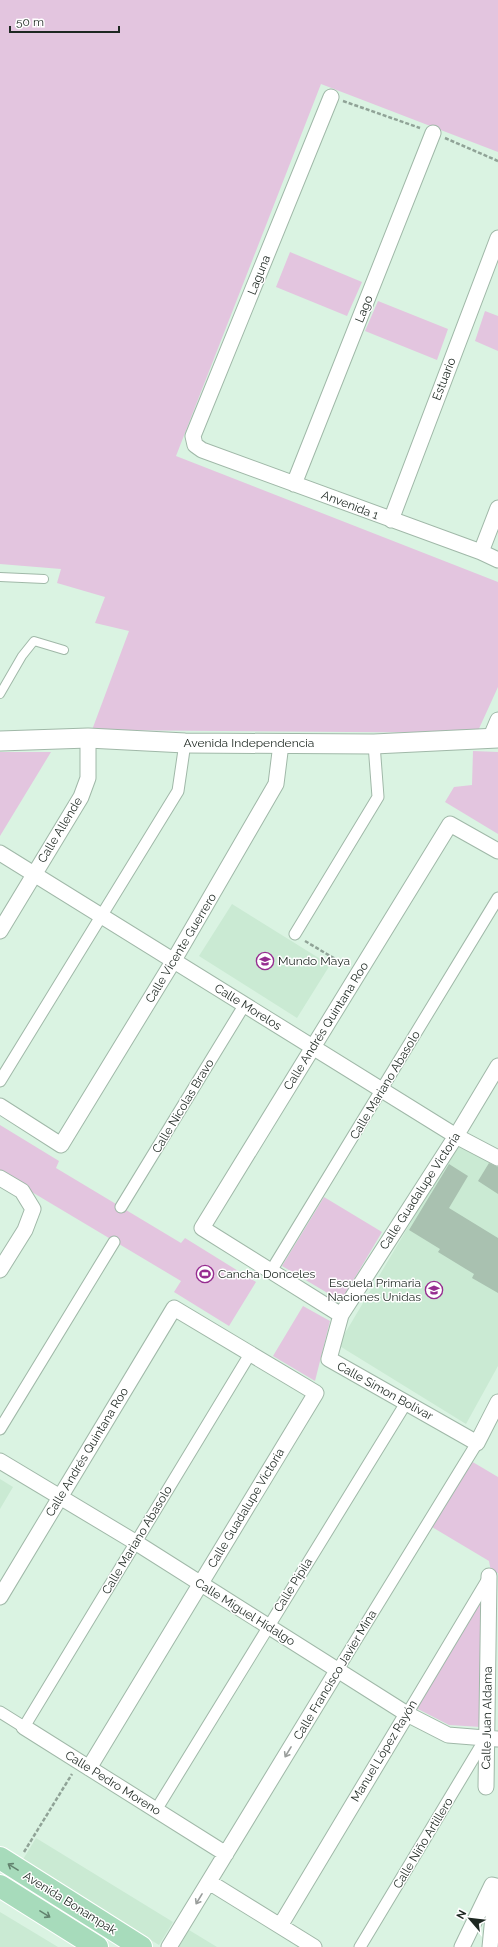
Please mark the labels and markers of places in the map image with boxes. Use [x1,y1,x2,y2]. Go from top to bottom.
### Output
school or university icon: Mundo Maya [255,951,275,971]
place label: Mundo Maya [278,954,350,968]
sports icon: Cancha Donceles [195,1264,215,1284]
place label: Cancha Donceles [218,1267,316,1281]
place label: Escuela Primaria Naciones Unidas [328,1276,421,1304]
school or university icon: Escuela Primaria Naciones Unidas [424,1280,444,1300]

